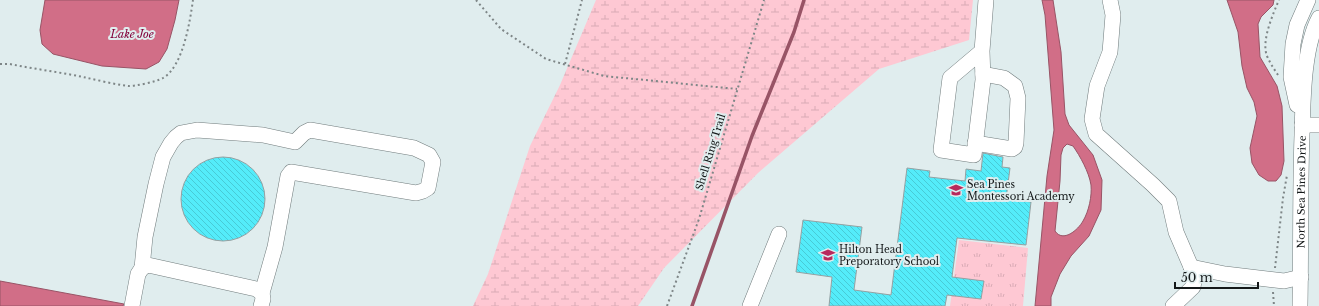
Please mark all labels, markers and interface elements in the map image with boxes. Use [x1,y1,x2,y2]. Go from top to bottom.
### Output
water label: Lake Joe [109,27,154,41]
street label: Shell Ring Trail [693,112,728,192]
street label: North Sea Pines Drive [1295,135,1309,249]
place label: Sea Pines Montessori Academy [967,178,1075,203]
school or university icon: Sea Pines Montessori Academy [948,182,964,198]
place label: Hilton Head Preporatory School [839,243,939,268]
school or university icon: Hilton Head Preporatory School [820,247,836,263]
scale bar [1175,264,1258,290]
text: 50 m [1181,270,1213,285]

